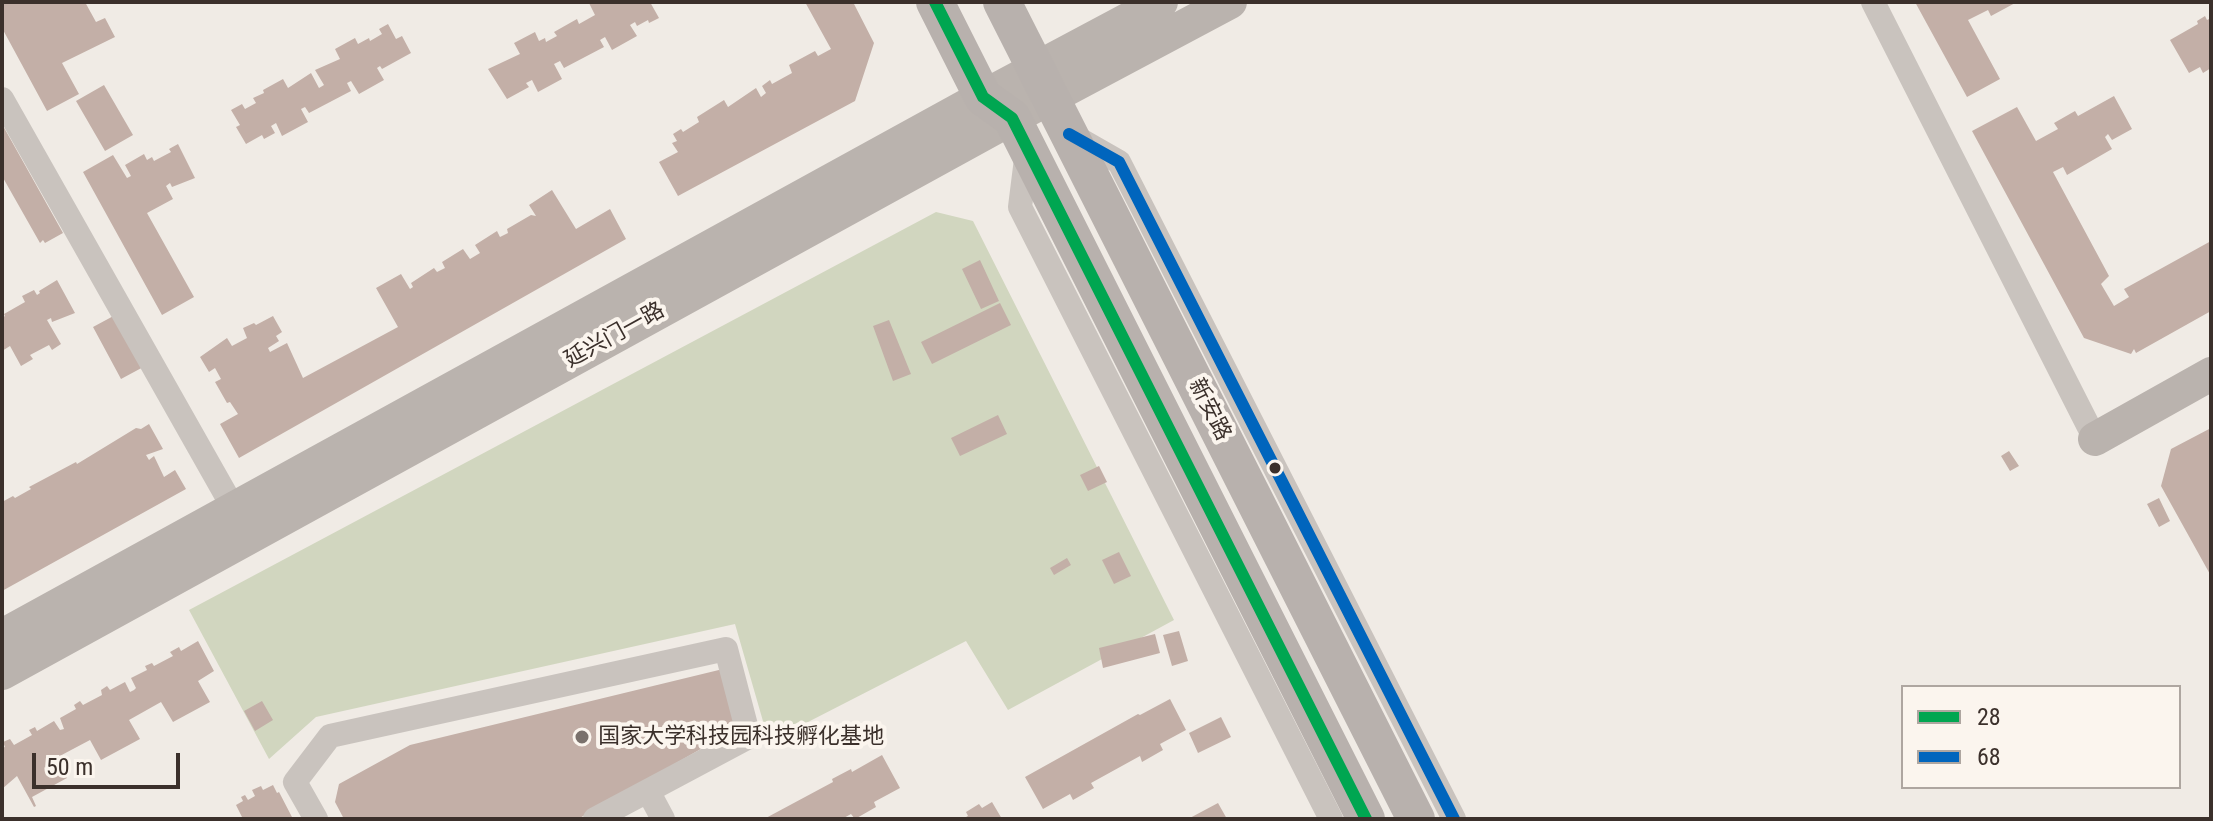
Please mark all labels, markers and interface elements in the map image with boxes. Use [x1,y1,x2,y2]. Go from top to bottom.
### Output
street label: 延兴门一路 [560,298,670,374]
street label: 新安路 [1182,375,1236,445]
unlabelled marker [1267,460,1283,476]
legend [1901,685,2181,789]
text: 28 [1977,703,2001,731]
place label: 国家大学科技园科技孵化基地 [598,724,884,750]
marker: 国家大学科技园科技孵化基地 [573,728,591,746]
scale bar [36,737,184,787]
text: 68 [1977,743,2001,771]
text: 50 m [46,753,93,781]

